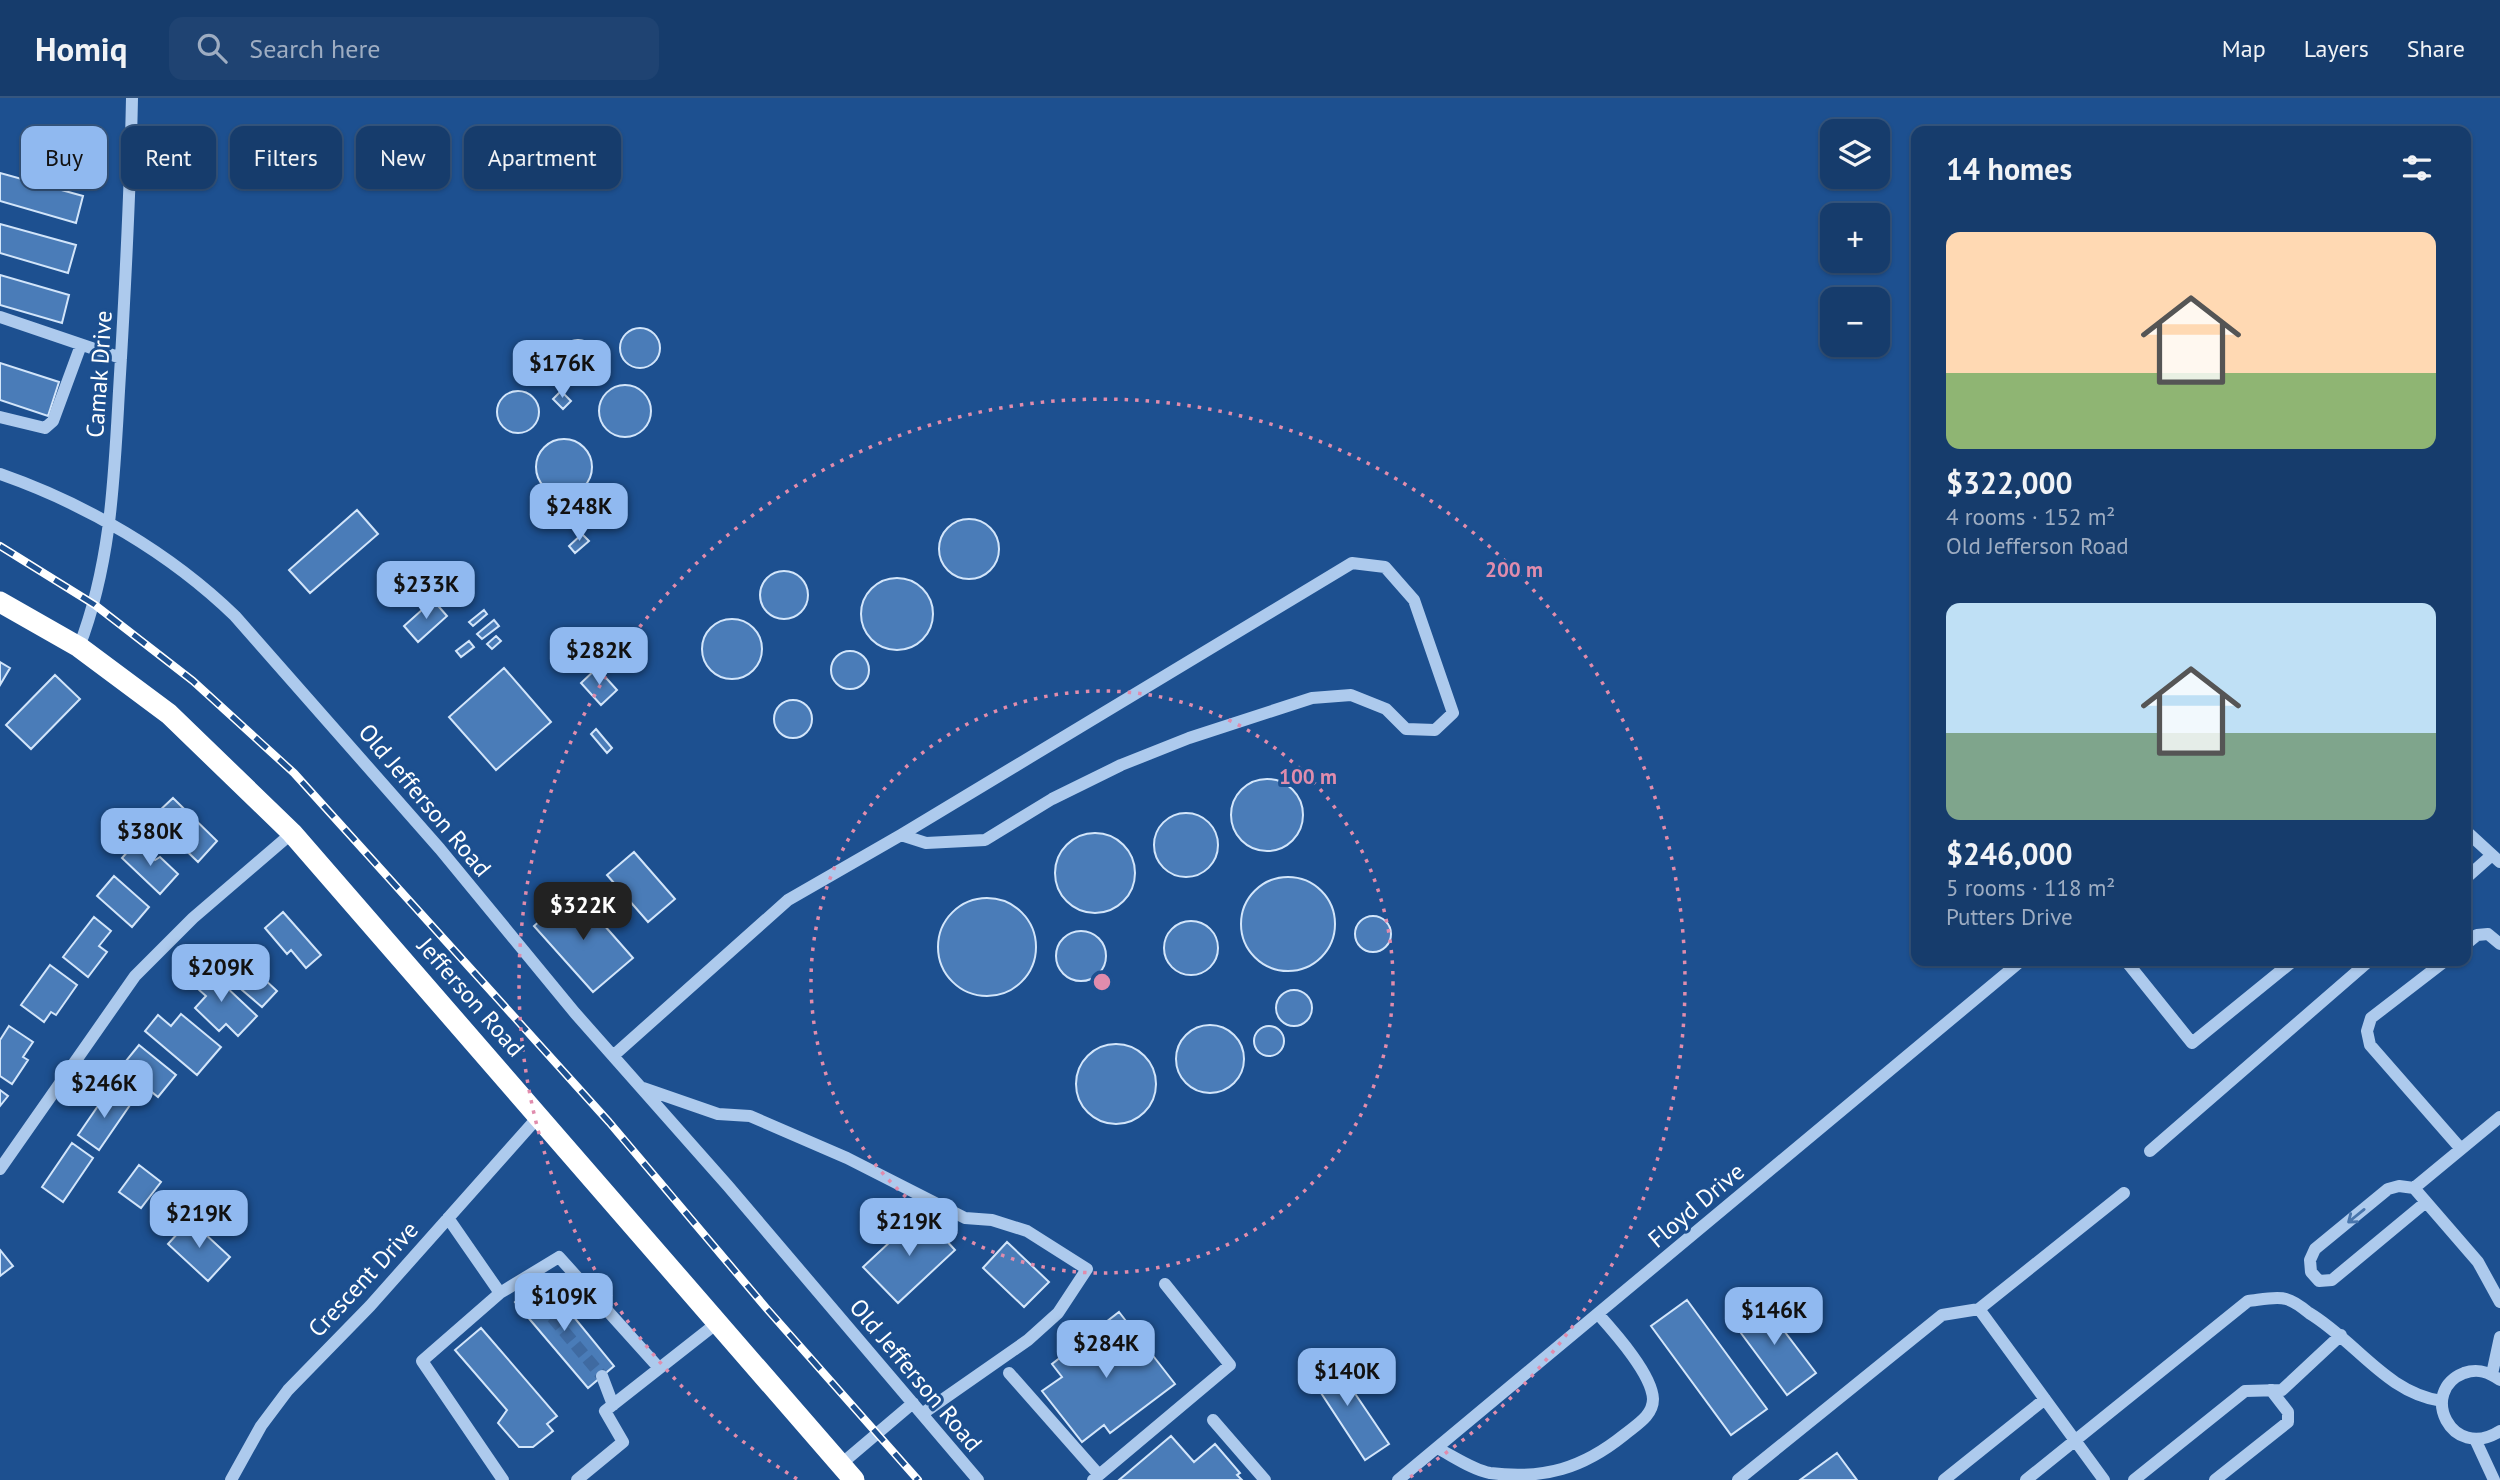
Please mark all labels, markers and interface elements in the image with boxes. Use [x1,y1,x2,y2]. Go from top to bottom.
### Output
search box [169,17,659,80]
text: Homiq [35,27,127,70]
icon: search [193,29,231,67]
text: Search here [249,32,380,65]
text: Map [2222,33,2266,64]
text: Layers [2304,33,2369,64]
text: Share [2407,33,2465,64]
map controls [1820,119,1890,357]
button: layers [1820,119,1890,189]
chip: Buy [21,126,107,189]
chip: Rent [121,126,216,189]
chip: Filters [230,126,342,189]
chip: New [356,126,450,189]
chip: Apartment [464,126,621,189]
text: 14 homes [1946,149,2072,188]
icon: filters [2398,149,2436,187]
button: + [1820,203,1890,273]
icon: home [2128,277,2254,403]
button: − [1820,287,1890,357]
street label: Camak Drive [79,309,119,439]
pin: $176K [513,341,611,400]
text: $176K [529,348,595,377]
text: $322,000 [1946,463,2073,502]
pin: $248K [530,484,628,543]
text: $248K [546,491,612,520]
text: 4 rooms · 152 m² [1946,502,2115,531]
text: Old Jefferson Road [1946,531,2129,560]
text: 200 m [1485,556,1543,583]
pin: $233K [377,561,475,621]
text: $233K [393,569,459,598]
pin: $282K [550,628,648,687]
text: $282K [566,635,632,664]
icon: home [2128,648,2254,774]
street label: Old Jefferson Road [352,717,498,883]
text: 100 m [1279,763,1337,790]
pin: $380K [101,808,199,868]
text: $380K [117,816,183,845]
text: $246,000 [1946,834,2073,873]
text: 5 rooms · 118 m² [1946,873,2115,902]
pin: $322K [534,882,632,942]
text: $322K [550,890,616,919]
text: Putters Drive [1946,902,2073,931]
street label: Jefferson Road [410,930,531,1063]
pin: $209K [172,944,270,1004]
text: $209K [188,952,254,981]
centre of rings [1090,970,1114,994]
pin: $246K [55,1060,153,1120]
text: $246K [71,1068,137,1097]
street label: Floyd Drive [1641,1156,1751,1254]
pin: $219K [150,1190,248,1250]
text: $219K [166,1198,232,1227]
pin: $219K [860,1198,958,1258]
text: $219K [876,1206,942,1235]
one-way arrow [2347,1208,2365,1224]
street label: Crescent Drive [301,1214,425,1344]
pin: $109K [515,1274,613,1333]
text: $109K [531,1281,597,1310]
pin: $146K [1725,1288,1823,1347]
street label: Old Jefferson Road [843,1292,989,1458]
text: $146K [1741,1295,1807,1324]
pin: $284K [1057,1320,1155,1380]
text: $284K [1073,1328,1139,1357]
pin: $140K [1298,1348,1396,1408]
text: $140K [1314,1356,1380,1385]

